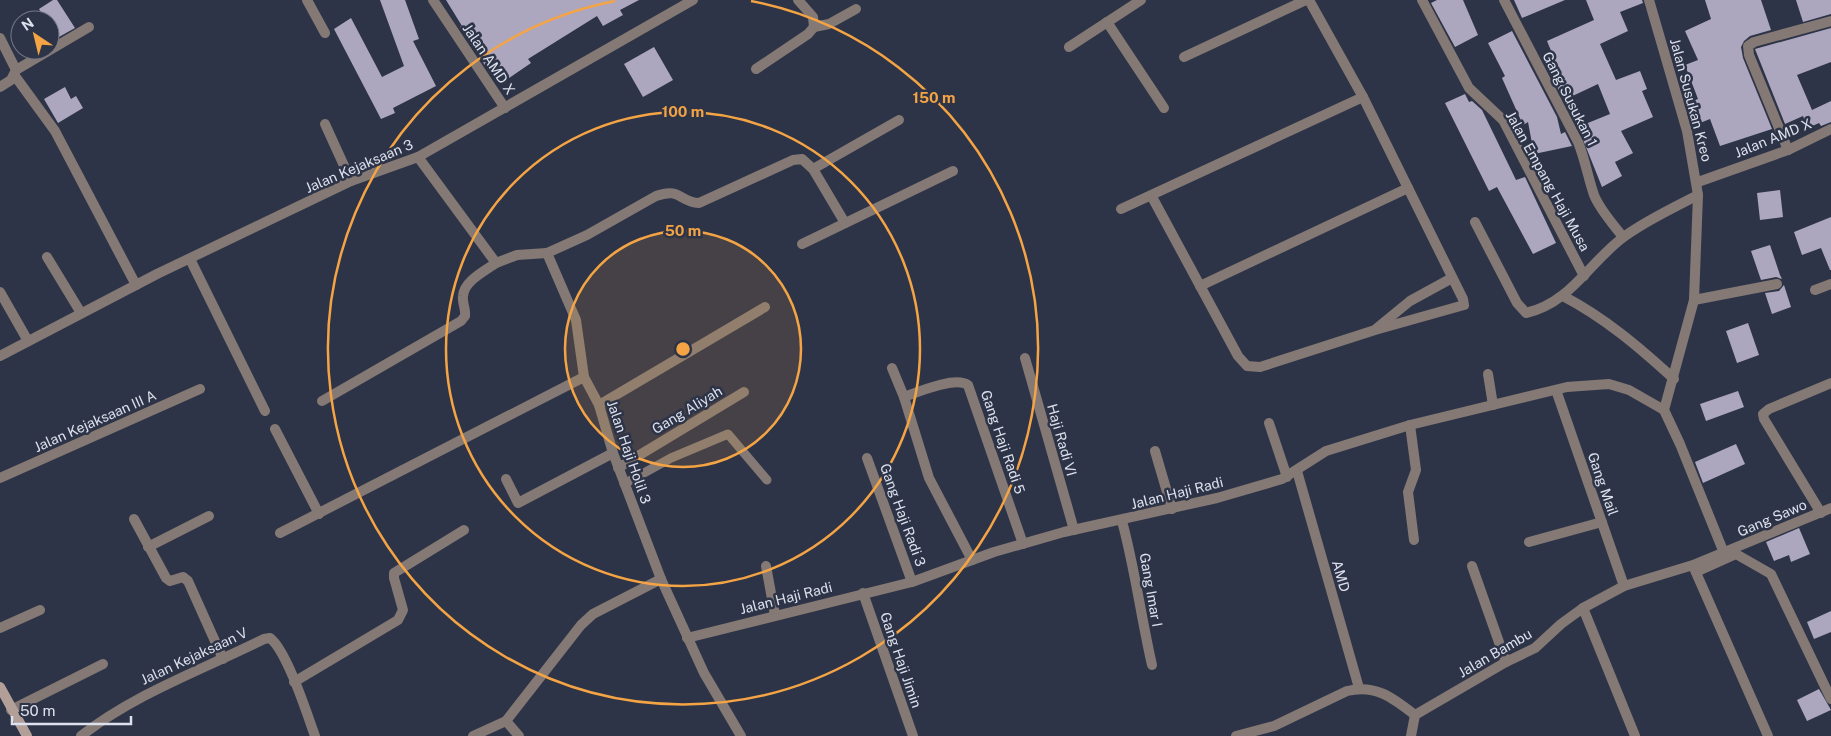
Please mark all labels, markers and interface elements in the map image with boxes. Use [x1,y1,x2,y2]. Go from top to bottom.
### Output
north arrow [10,10,60,60]
text: N [18,15,37,34]
street label: Jalan AMD X [460,21,519,98]
street label: Jalan Susukan Kreo [1667,37,1715,163]
street label: Gang Susukan 1 [1539,49,1601,149]
text: 150 m [912,89,956,106]
text: 100 m [662,103,704,120]
street label: Jalan Empang Haji Musa [1503,108,1593,254]
street label: Jalan AMD X [1732,115,1814,161]
street label: Jalan Kejaksaan 3 [303,136,416,196]
text: 50 m [665,222,701,239]
centre of rings [674,340,692,358]
street label: Gang Aliyah [649,383,725,437]
street label: Jalan Kejaksaan III A [31,387,159,455]
street label: Gang Haji Radi 5 [978,388,1028,496]
street label: Jalan Haji Holil 3 [604,398,654,506]
street label: Haji Radi VI [1044,402,1080,478]
street label: Gang Mail [1585,450,1621,518]
street label: Gang Haji Radi 3 [877,461,929,569]
street label: Jalan Haji Radi [1129,474,1225,512]
street label: Gang Sawo [1735,496,1809,540]
street label: Gang Imar I [1137,552,1165,628]
street label: AMD [1329,558,1353,594]
street label: Jalan Haji Radi [738,579,834,617]
street label: Gang Haji Jimin [877,610,925,710]
street label: Jalan Kejaksaan V [138,624,250,688]
street label: Jalan Bambu [1455,626,1535,680]
scale bar [12,694,131,726]
text: 50 m [20,702,55,719]

